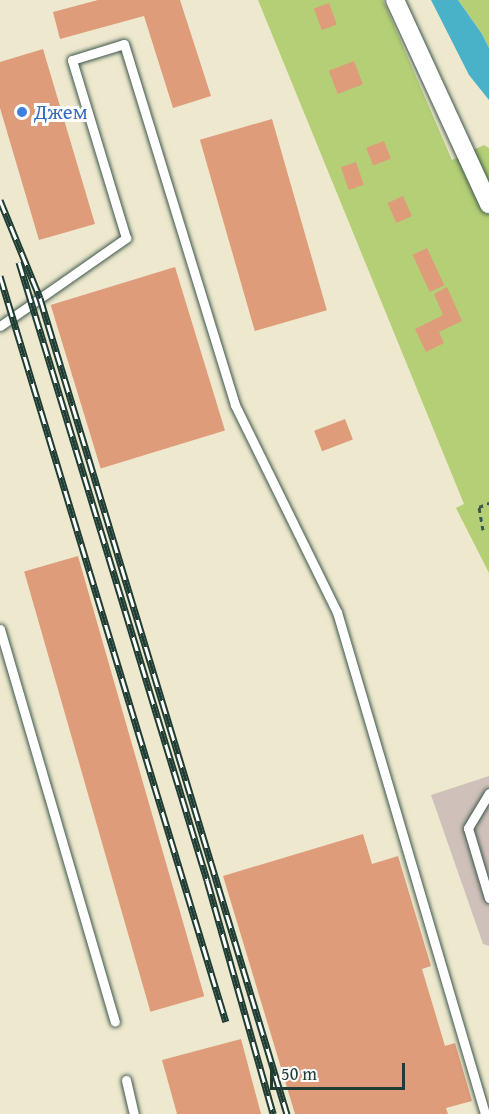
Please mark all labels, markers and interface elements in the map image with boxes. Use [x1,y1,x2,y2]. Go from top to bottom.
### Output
place label: Джем [34,99,88,125]
marker: Джем [15,105,29,119]
scale bar [273,1051,408,1089]
text: 50 m [281,1060,317,1087]

